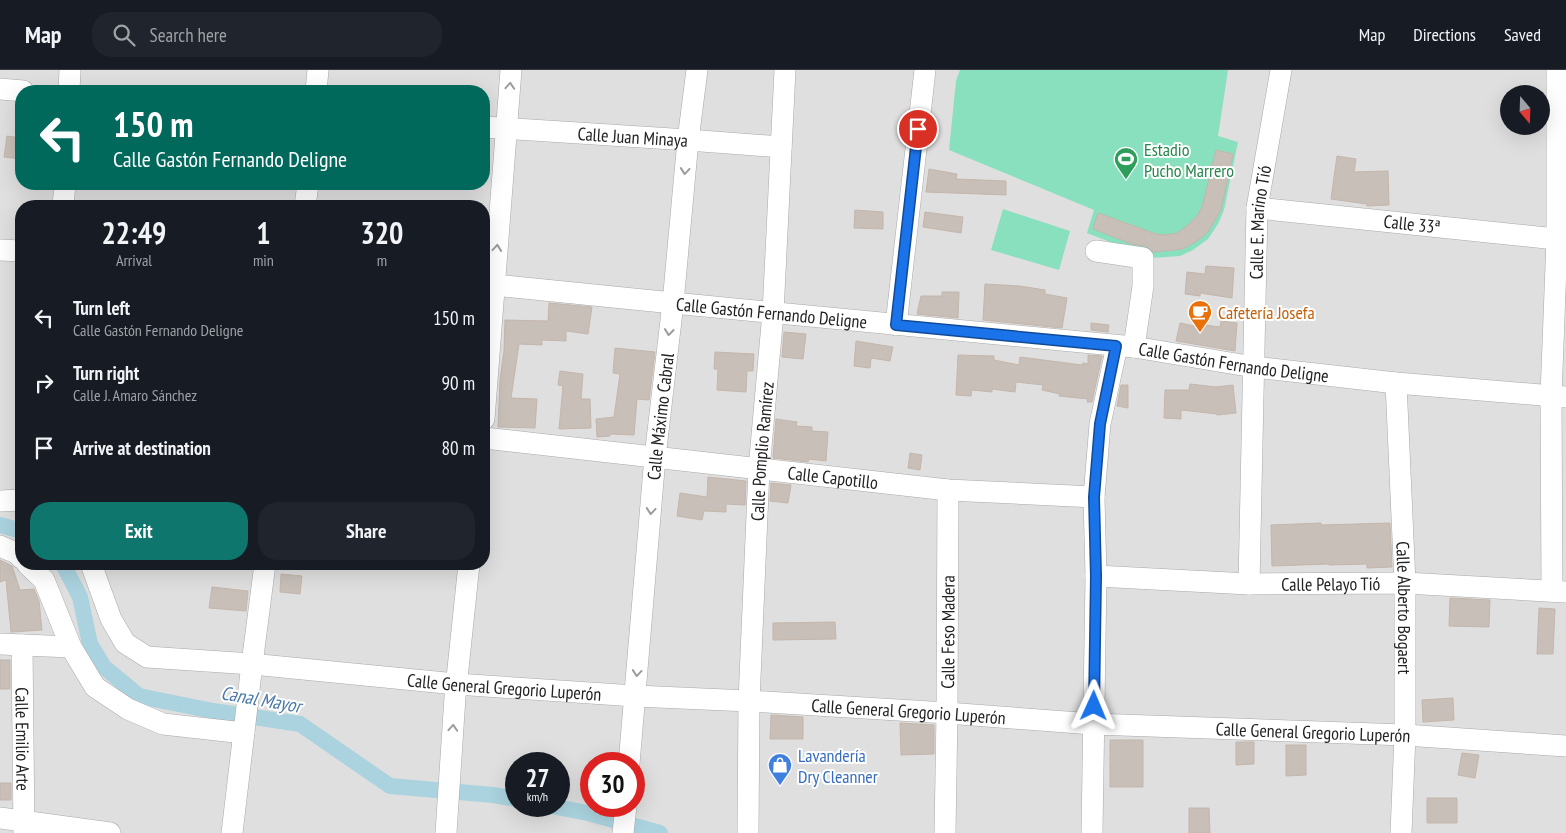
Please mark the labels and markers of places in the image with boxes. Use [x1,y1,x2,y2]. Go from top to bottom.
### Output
pin [897,108,939,150]
place label: Estadio Pucho Marrero [1144,138,1234,182]
sports icon: Estadio Pucho Marrero [1113,146,1139,180]
cafe icon: Cafetería Josefa [1187,299,1213,333]
place label: Cafetería Josefa [1218,301,1315,324]
place label: Lavandería Dry Cleanner [798,744,878,788]
shop icon: Lavandería Dry Cleanner [767,752,793,786]

